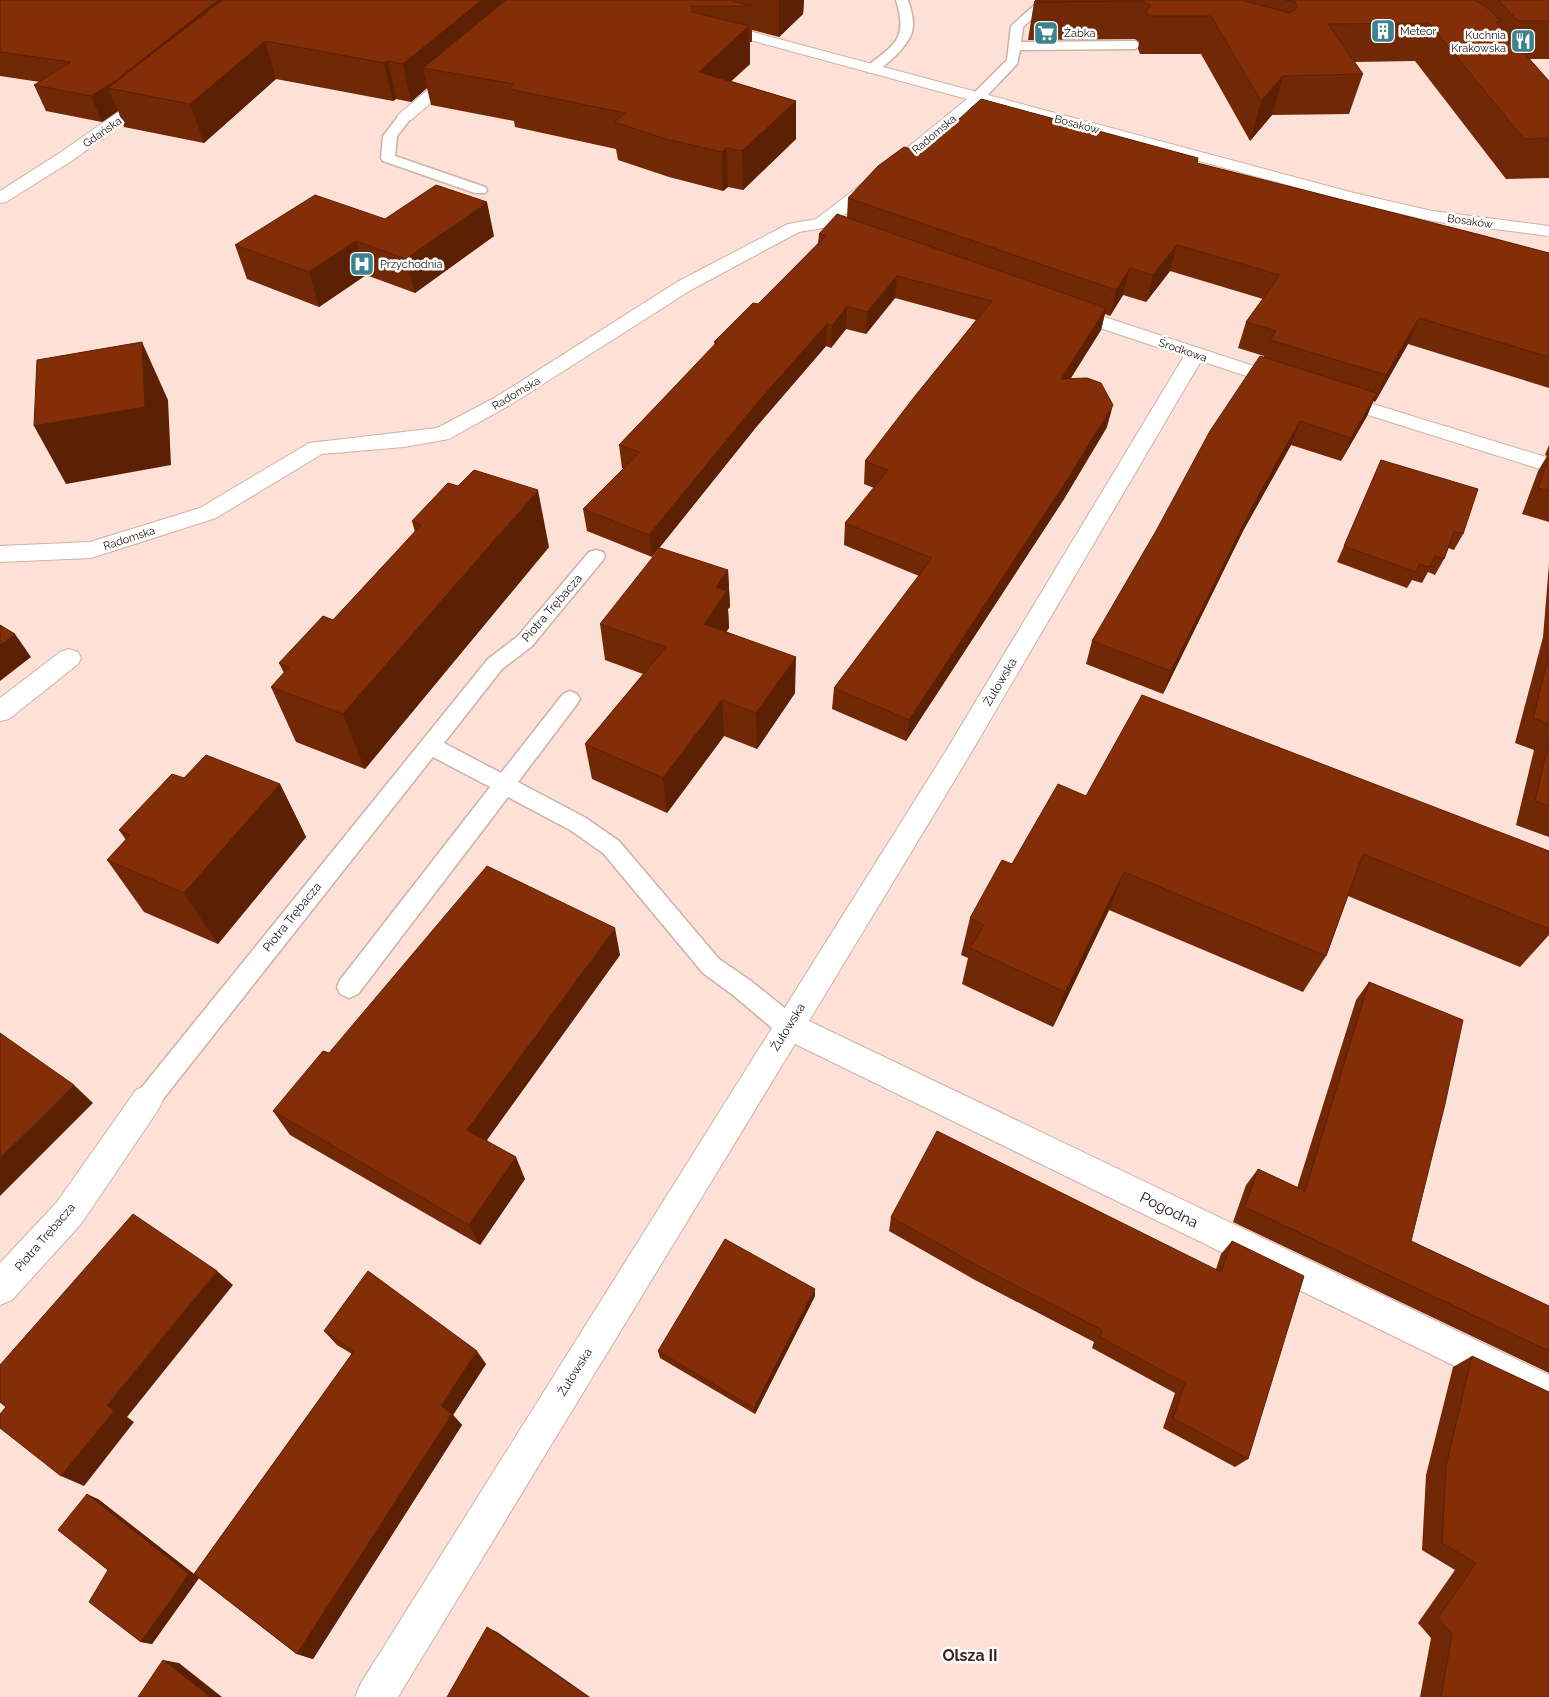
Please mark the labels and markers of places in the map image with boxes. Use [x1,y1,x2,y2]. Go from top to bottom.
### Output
building icon: Meteor [1370,18,1396,44]
supermarket icon: Żabka [1033,20,1059,46]
place label: Meteor [1400,25,1437,38]
place label: Żabka [1064,27,1096,40]
restaurant icon: Kuchnia Krakowska [1510,28,1536,54]
place label: Kuchnia Krakowska [1451,29,1506,55]
hospital icon: Przychodnia [349,251,375,277]
place label: Przychodnia [380,258,443,271]

